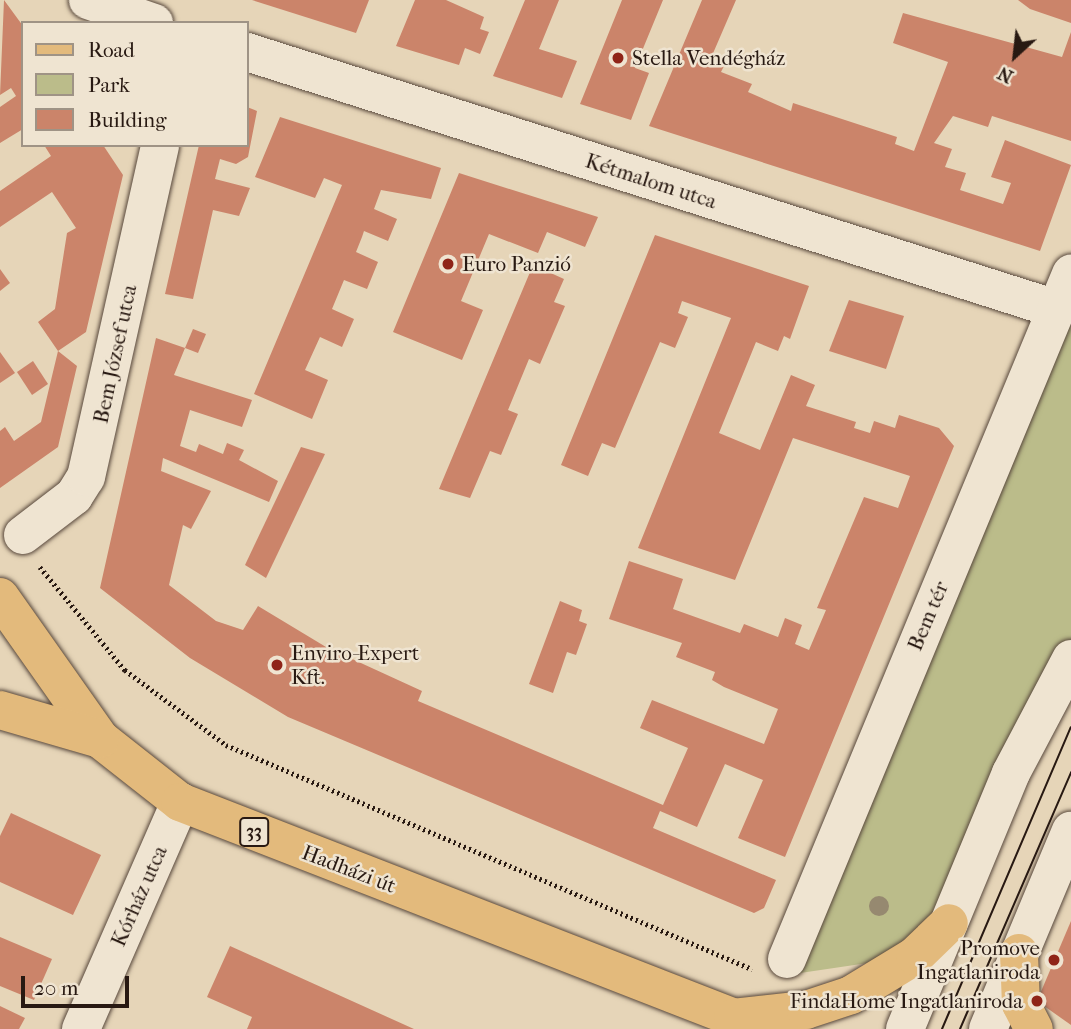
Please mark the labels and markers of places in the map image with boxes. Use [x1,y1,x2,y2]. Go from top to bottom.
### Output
place label: Stella Vendégház [632,45,785,71]
marker: Stella Vendégház [610,50,626,66]
place label: Euro Panzió [462,251,571,277]
marker: Euro Panzió [440,256,456,272]
place label: Enviro-Expert Kft. [291,640,419,690]
marker: Enviro-Expert Kft. [269,657,285,673]
place label: Promove Ingatlaniroda [917,935,1040,985]
marker: Promove Ingatlaniroda [1046,952,1062,968]
place label: FindaHome Ingatlaniroda [790,988,1023,1014]
marker: FindaHome Ingatlaniroda [1029,993,1045,1009]

